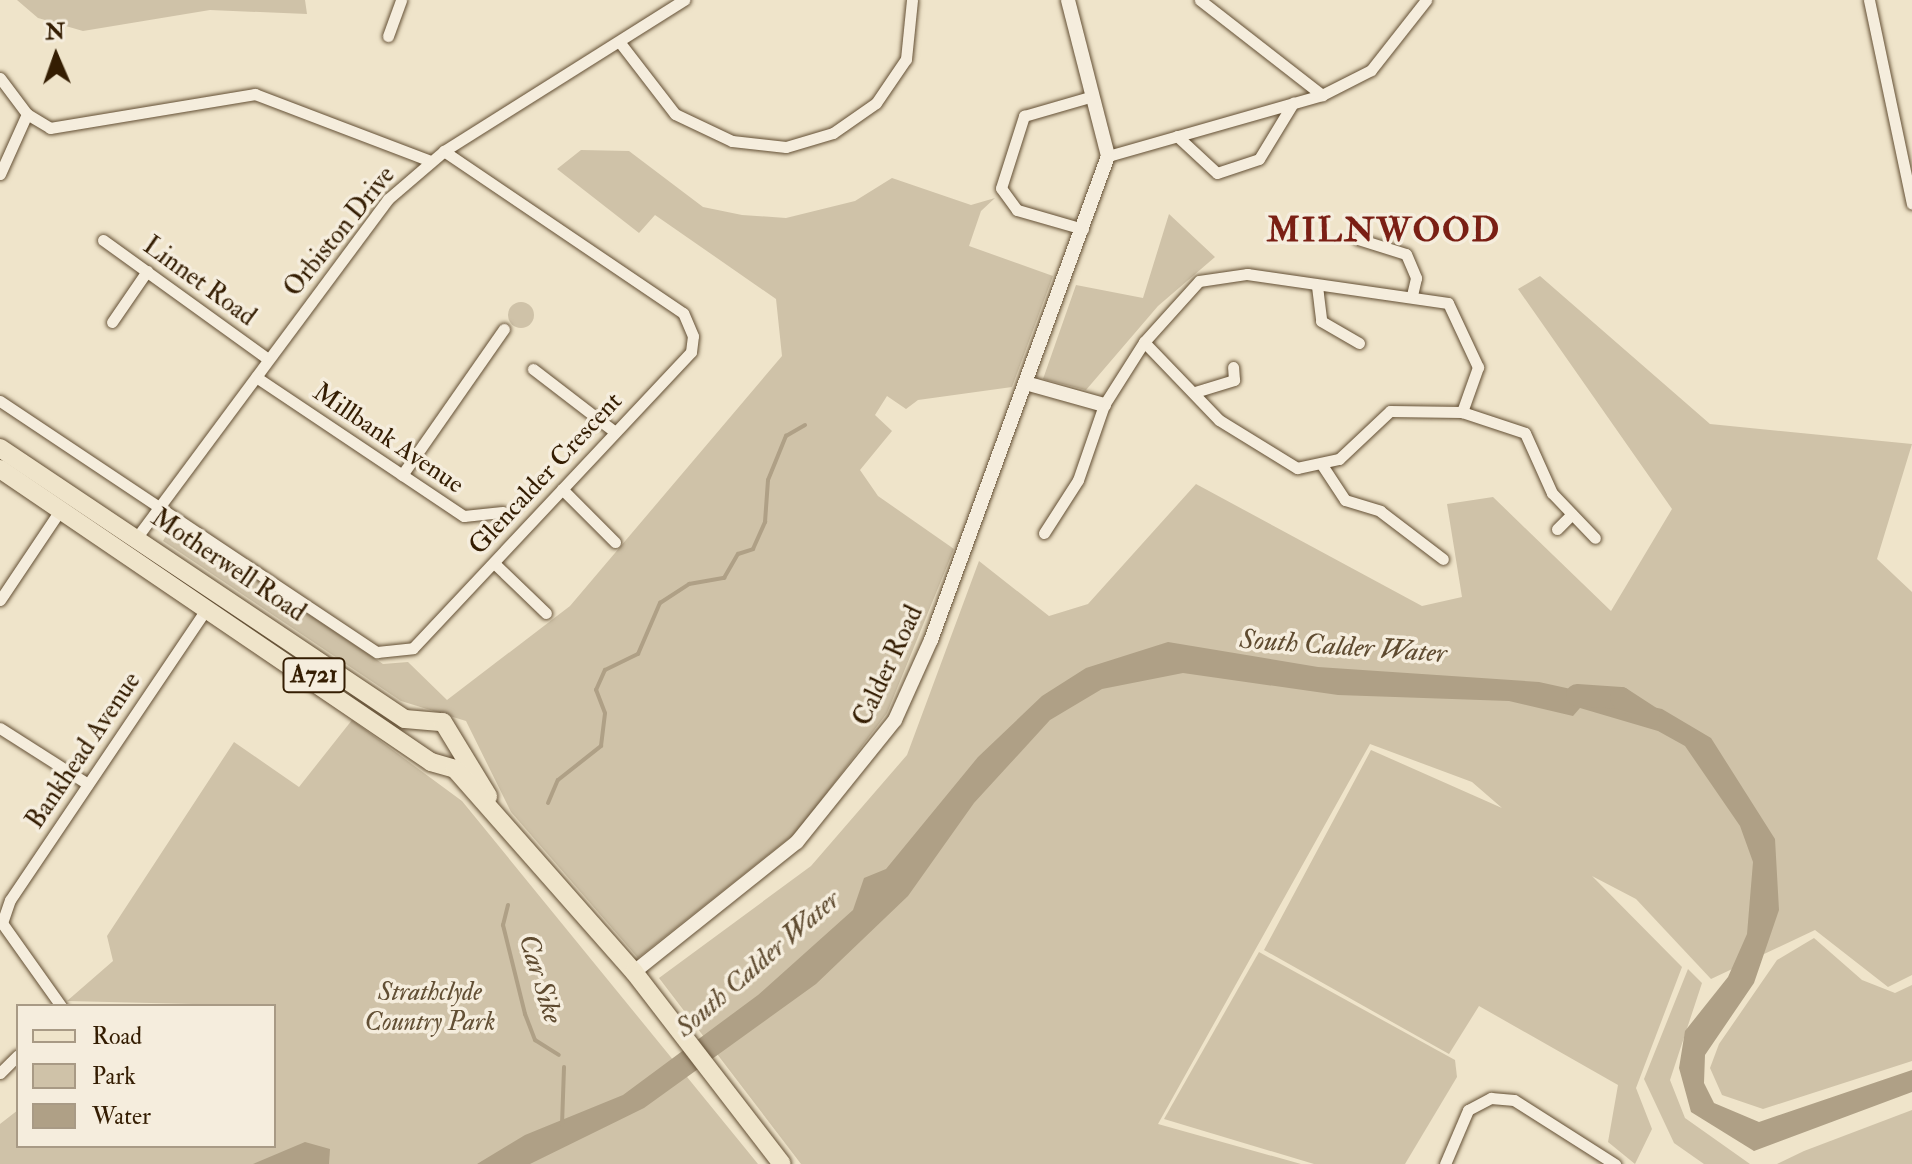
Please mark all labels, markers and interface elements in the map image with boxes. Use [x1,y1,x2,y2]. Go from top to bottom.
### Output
north arrow [16,16,96,96]
text: N [45,18,65,46]
street label: Orbiston Drive [278,161,402,303]
district label: MILNWOOD [1267,211,1501,251]
street label: Linnet Road [137,231,261,333]
street label: Millbank Avenue [307,377,469,501]
street label: Glencalder Crescent [463,386,629,562]
street label: Motherwell Road [145,503,311,629]
street label: Calder Road [848,601,930,731]
water label: South Calder Water [1238,623,1448,671]
road number: A721 [282,655,346,695]
street label: Bankhead Avenue [20,667,148,835]
water label: South Calder Water [669,883,847,1045]
water label: Car Sike [511,930,569,1028]
park label: Strathclyde Country Park [365,977,495,1038]
legend [16,1004,276,1148]
text: Road [92,1021,142,1052]
text: Park [92,1061,136,1092]
text: Water [92,1101,151,1132]

